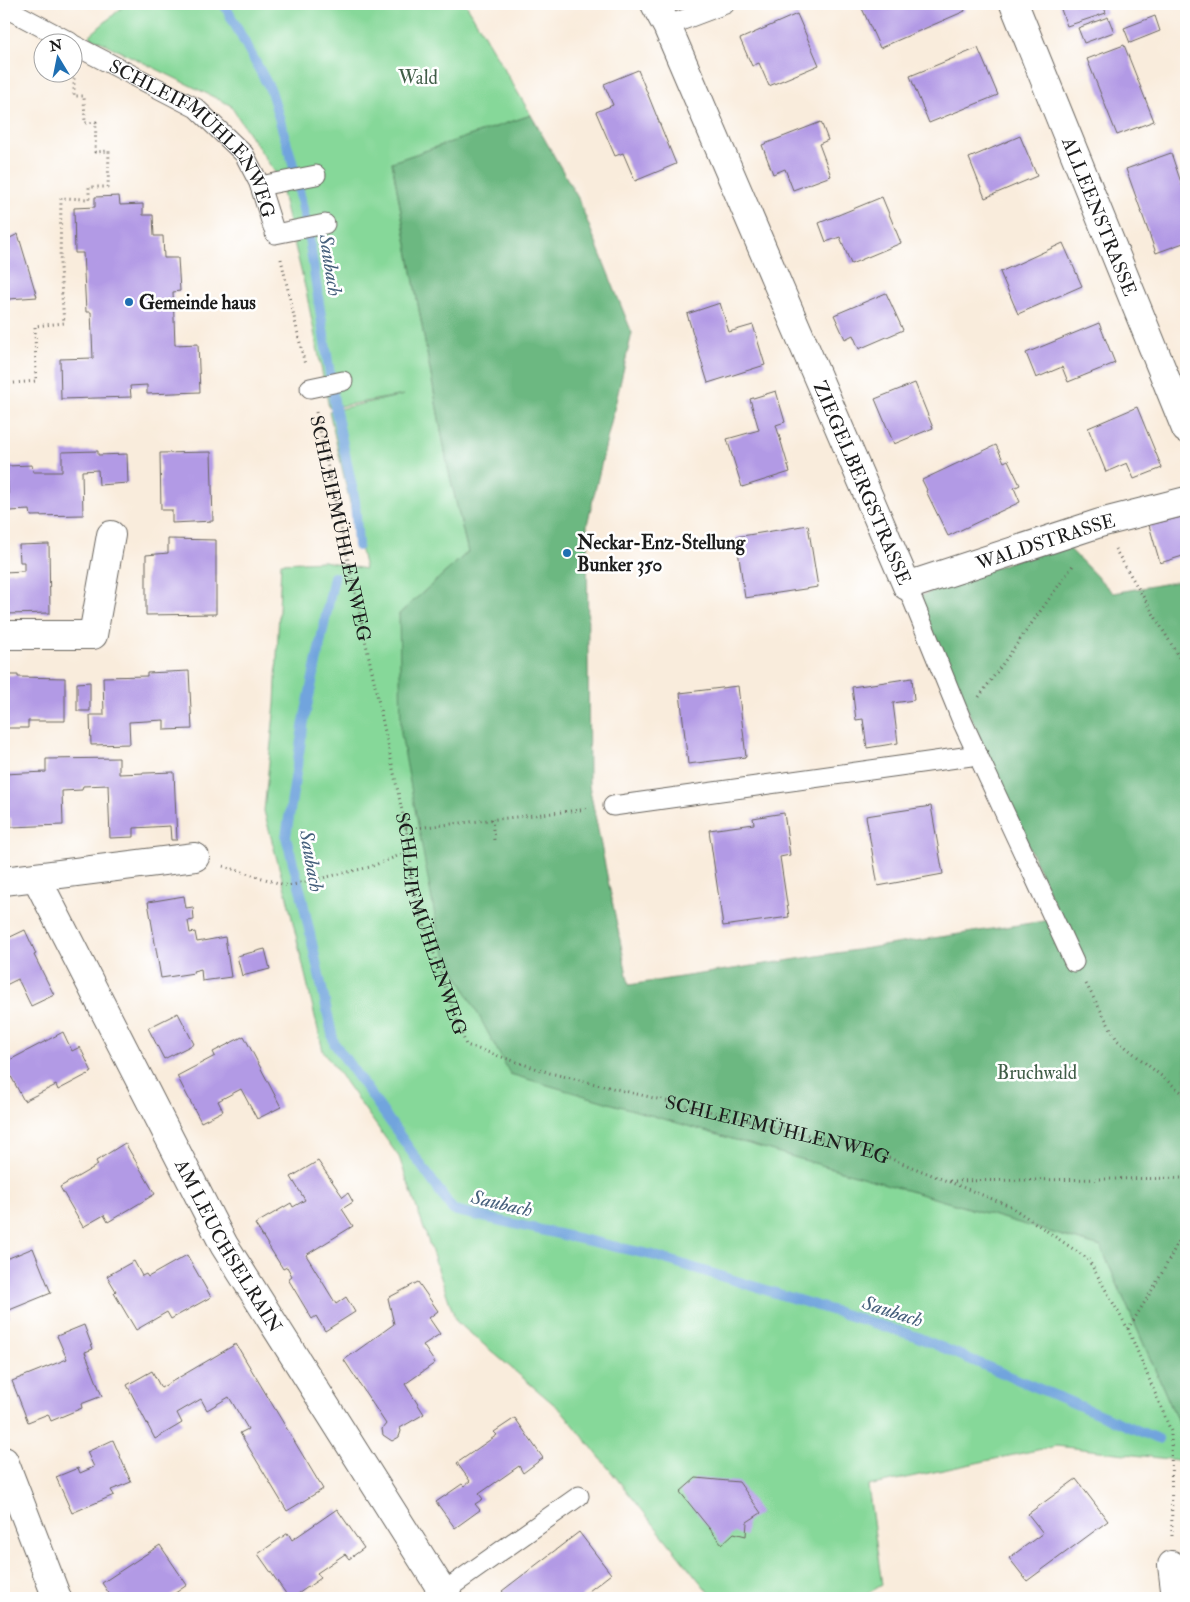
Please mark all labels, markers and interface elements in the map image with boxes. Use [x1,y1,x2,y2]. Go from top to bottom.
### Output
north arrow [32,32,82,82]
text: N [47,36,64,55]
street label: SCHLEIFMÜHLENWEG [105,54,280,221]
park label: Wald [397,66,438,90]
street label: ALLEENSTRASSE [1056,133,1142,300]
water label: Saubach [313,231,348,298]
place label: Gemeinde haus [139,291,256,315]
marker: Gemeinde haus [123,296,135,308]
street label: ZIEGELBERGSTRASSE [808,378,916,589]
street label: SCHLEIFMÜHLENWEG [304,413,376,644]
street label: WALDSTRASSE [972,509,1118,576]
place label: Neckar-Enz-Stellung Bunker 350 [576,531,746,577]
marker: Neckar-Enz-Stellung Bunker 350 [561,547,573,559]
street label: SCHLEIFMÜHLENWEG [390,810,472,1038]
water label: Saubach [294,827,329,894]
park label: Bruchwald [997,1061,1078,1085]
street label: SCHLEIFMÜHLENWEG [663,1090,893,1170]
street label: AM LEUCHSELRAIN [169,1154,287,1337]
water label: Saubach [468,1184,535,1223]
water label: Saubach [858,1290,926,1333]

